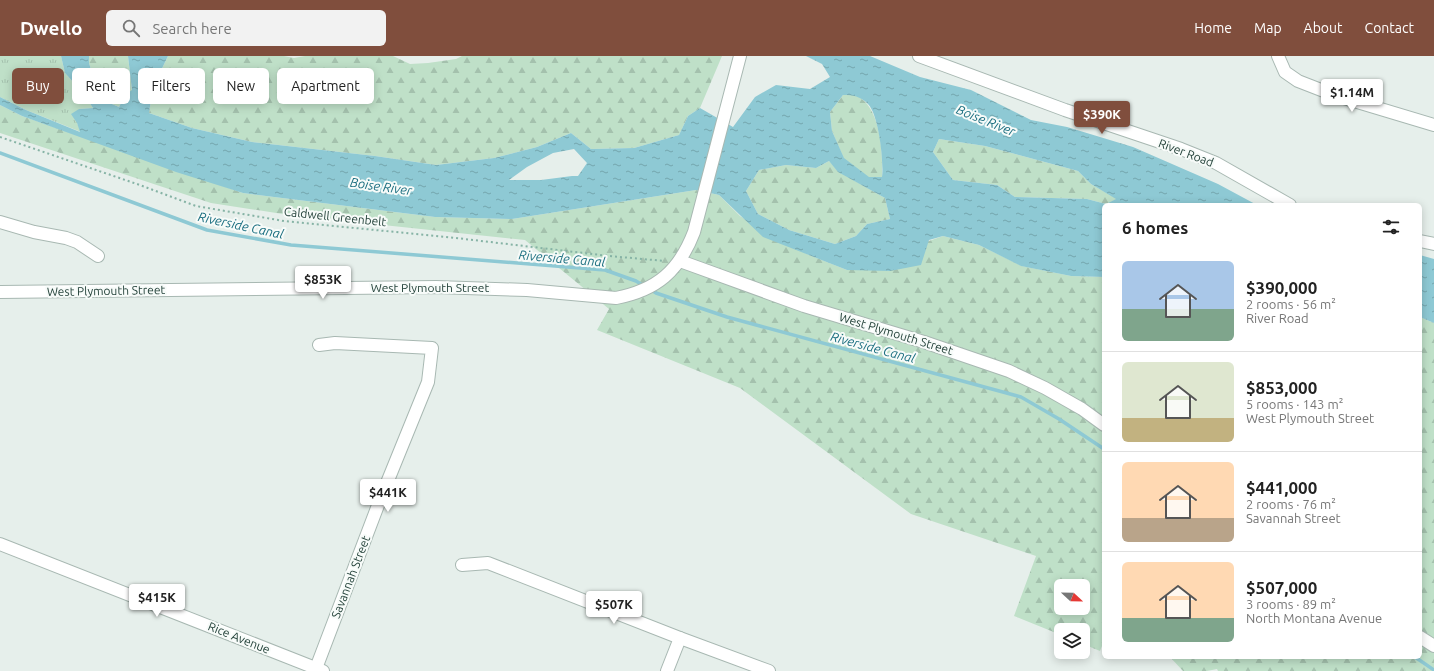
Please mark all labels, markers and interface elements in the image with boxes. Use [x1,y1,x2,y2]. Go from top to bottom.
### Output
search box [106,10,386,46]
text: Dwello [20,17,82,39]
icon: search [120,17,142,39]
text: Search here [152,20,232,37]
text: Home [1194,20,1232,36]
text: Map [1254,20,1282,36]
text: About [1304,20,1343,36]
text: Contact [1365,20,1414,36]
chip: Buy [12,68,64,104]
chip: Rent [72,68,130,104]
chip: Filters [138,68,205,104]
chip: New [213,68,269,104]
chip: Apartment [277,68,374,104]
pin: $1.14M [1319,79,1385,113]
text: $1.14M [1330,85,1374,99]
pin: $390K [1074,101,1130,135]
water label: Boise River [955,102,1018,139]
text: $390K [1083,107,1121,121]
street label: River Road [1157,136,1215,169]
water label: Boise River [349,175,414,197]
street label: Caldwell Greenbelt [283,205,387,228]
water label: Riverside Canal [197,209,285,241]
icon: filters [1380,216,1402,238]
text: 6 homes [1122,218,1188,237]
water label: Riverside Canal [518,247,606,269]
pin: $853K [295,266,351,300]
text: $853K [304,272,342,286]
icon: home [1154,277,1202,325]
text: $390,000 [1246,278,1317,297]
street label: West Plymouth Street [371,281,489,294]
street label: West Plymouth Street [47,283,166,298]
text: 2 rooms · 56 m² [1246,297,1336,311]
street label: West Plymouth Street [838,310,955,357]
text: River Road [1246,311,1309,325]
water label: Riverside Canal [829,329,917,365]
icon: home [1154,378,1202,426]
text: $853,000 [1246,378,1317,397]
text: 5 rooms · 143 m² [1246,397,1343,411]
text: West Plymouth Street [1246,411,1374,425]
icon: home [1154,478,1202,526]
text: $441,000 [1246,478,1317,497]
pin: $441K [360,479,416,513]
text: $441K [369,485,407,499]
text: 2 rooms · 76 m² [1246,497,1336,511]
text: Savannah Street [1246,511,1341,525]
street label: Savannah Street [329,533,372,620]
icon: home [1154,578,1202,626]
text: $507,000 [1246,578,1317,597]
north arrow [1054,579,1090,615]
map controls [1054,579,1090,659]
pin: $415K [129,584,185,618]
text: $415K [138,590,176,604]
pin: $507K [586,591,642,625]
text: $507K [595,597,633,611]
text: 3 rooms · 89 m² [1246,597,1336,611]
text: North Montana Avenue [1246,611,1382,625]
street label: Rice Avenue [206,619,272,656]
button: layers [1054,623,1090,659]

